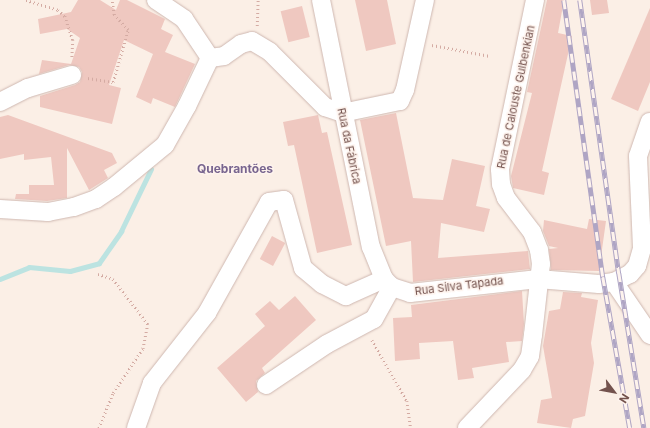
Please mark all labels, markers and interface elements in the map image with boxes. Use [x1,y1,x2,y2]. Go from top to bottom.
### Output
street label: Rua de Calouste Gulbenkian [494,24,538,170]
street label: Rua da Fábrica [334,107,364,185]
district label: Quebrantões [197,162,273,176]
street label: Rua Silva Tapada [414,274,504,298]
north arrow [594,372,634,412]
text: N [616,391,632,406]

